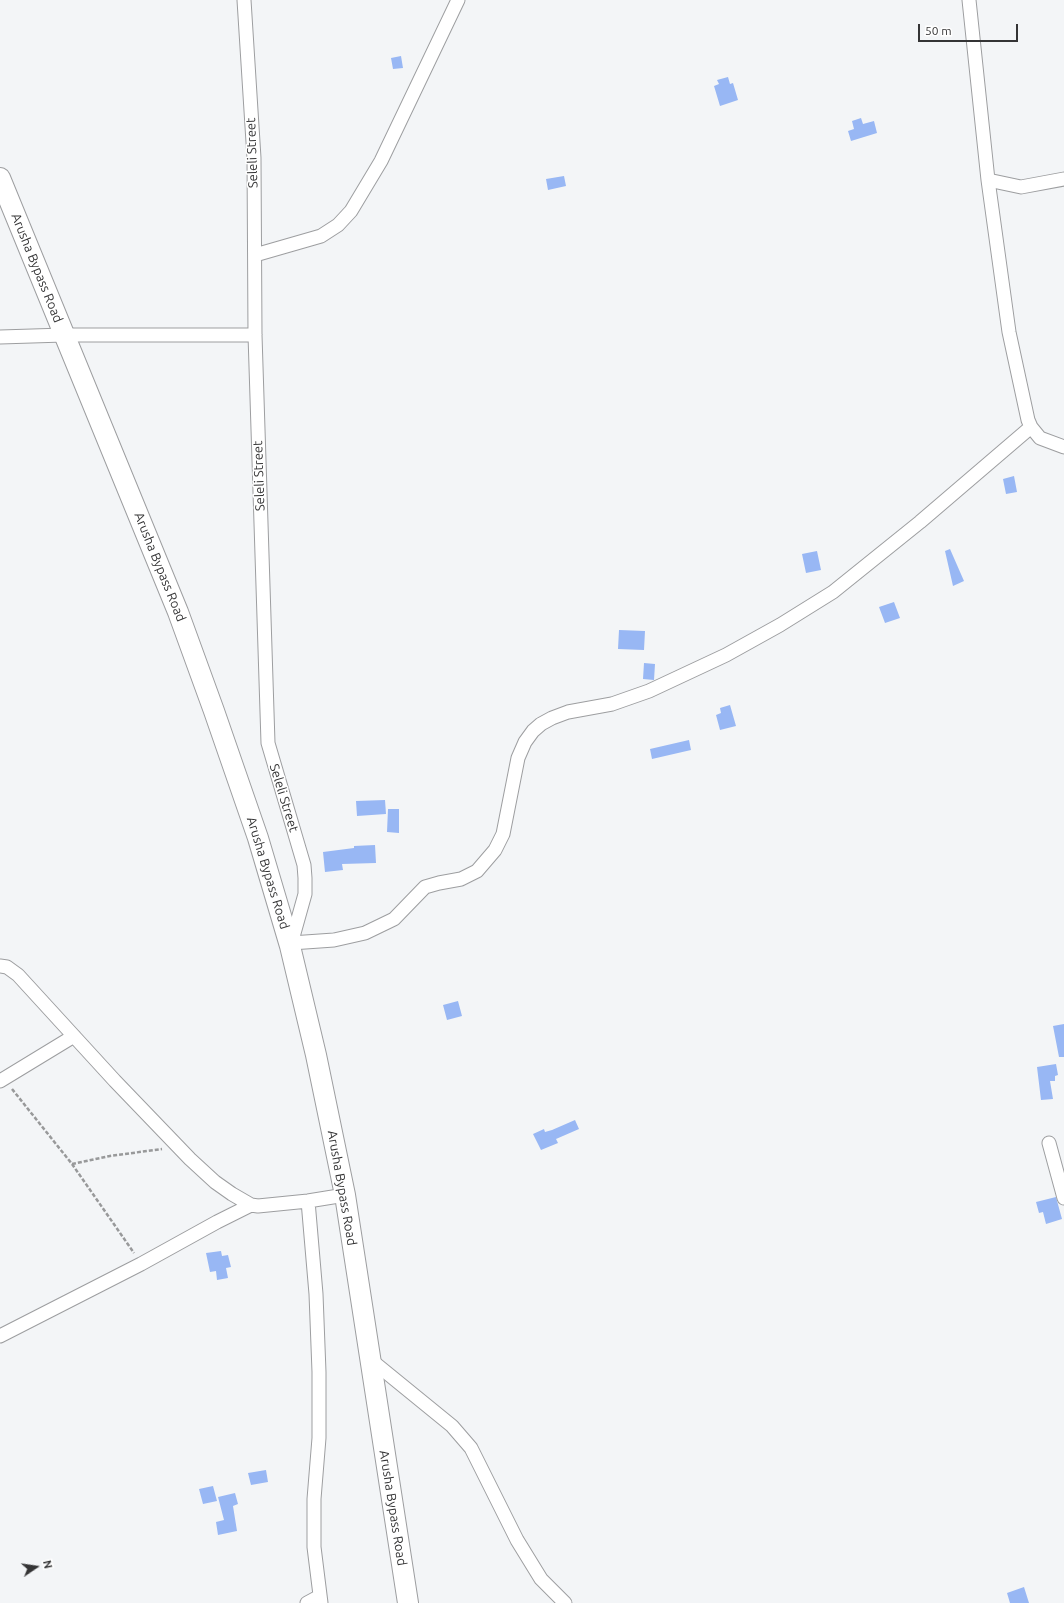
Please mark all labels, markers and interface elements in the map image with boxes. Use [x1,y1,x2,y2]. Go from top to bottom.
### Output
scale bar [920,16,1020,42]
text: 50 m [925,24,952,37]
street label: Seleli Street [243,118,261,188]
street label: Arusha Bypass Road [8,211,66,325]
street label: Seleli Street [250,441,268,511]
street label: Arusha Bypass Road [131,510,189,624]
street label: Seleli Street [266,762,302,834]
street label: Arusha Bypass Road [244,815,292,931]
street label: Arusha Bypass Road [324,1129,360,1247]
street label: Arusha Bypass Road [376,1449,410,1567]
north arrow [16,1547,56,1587]
text: N [41,1559,54,1570]

